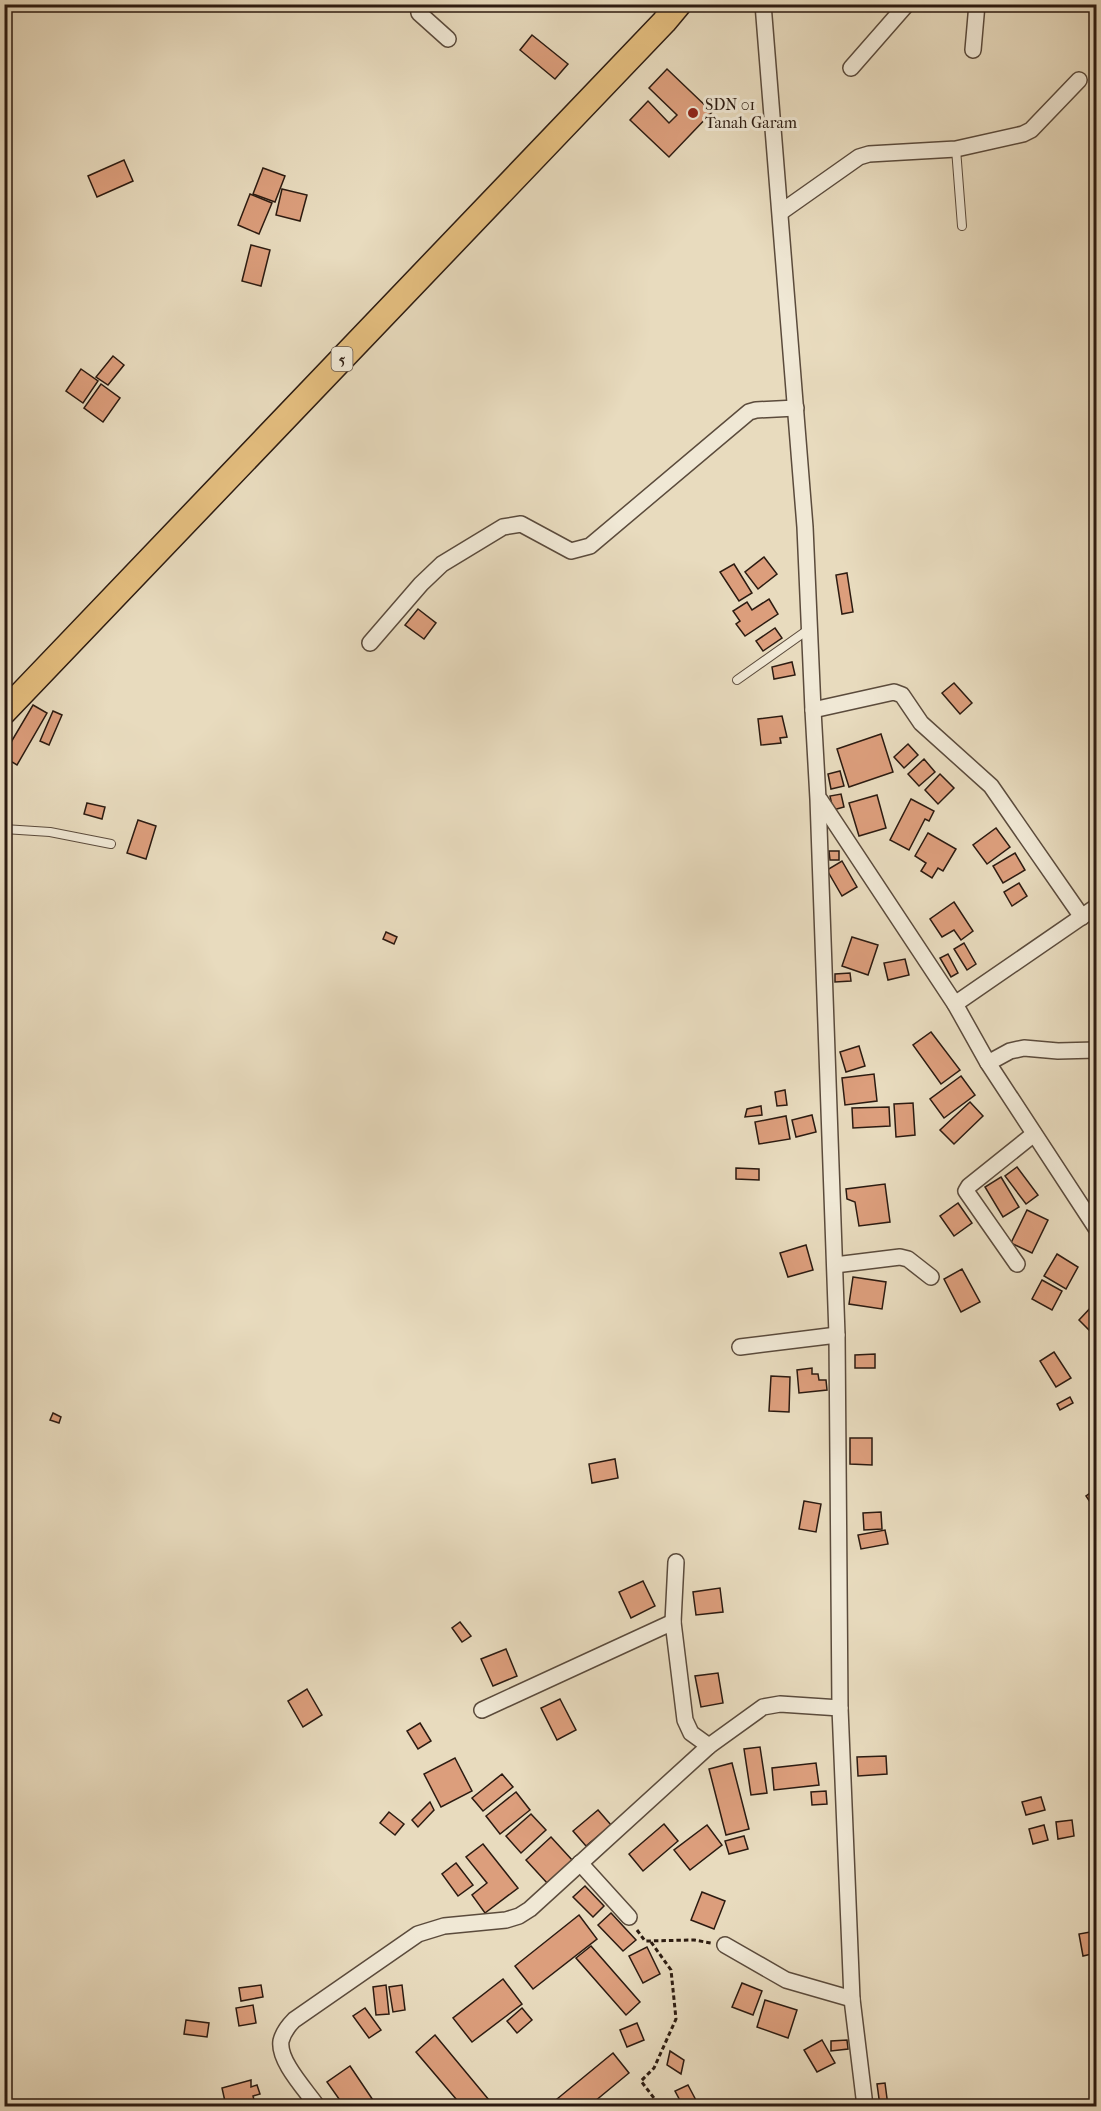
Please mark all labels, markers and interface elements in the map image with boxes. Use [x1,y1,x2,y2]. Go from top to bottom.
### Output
place label: SDN 01 Tanah Garam [705,95,798,132]
marker: SDN 01 Tanah Garam [686,106,700,120]
road number: 5 [332,347,352,371]

